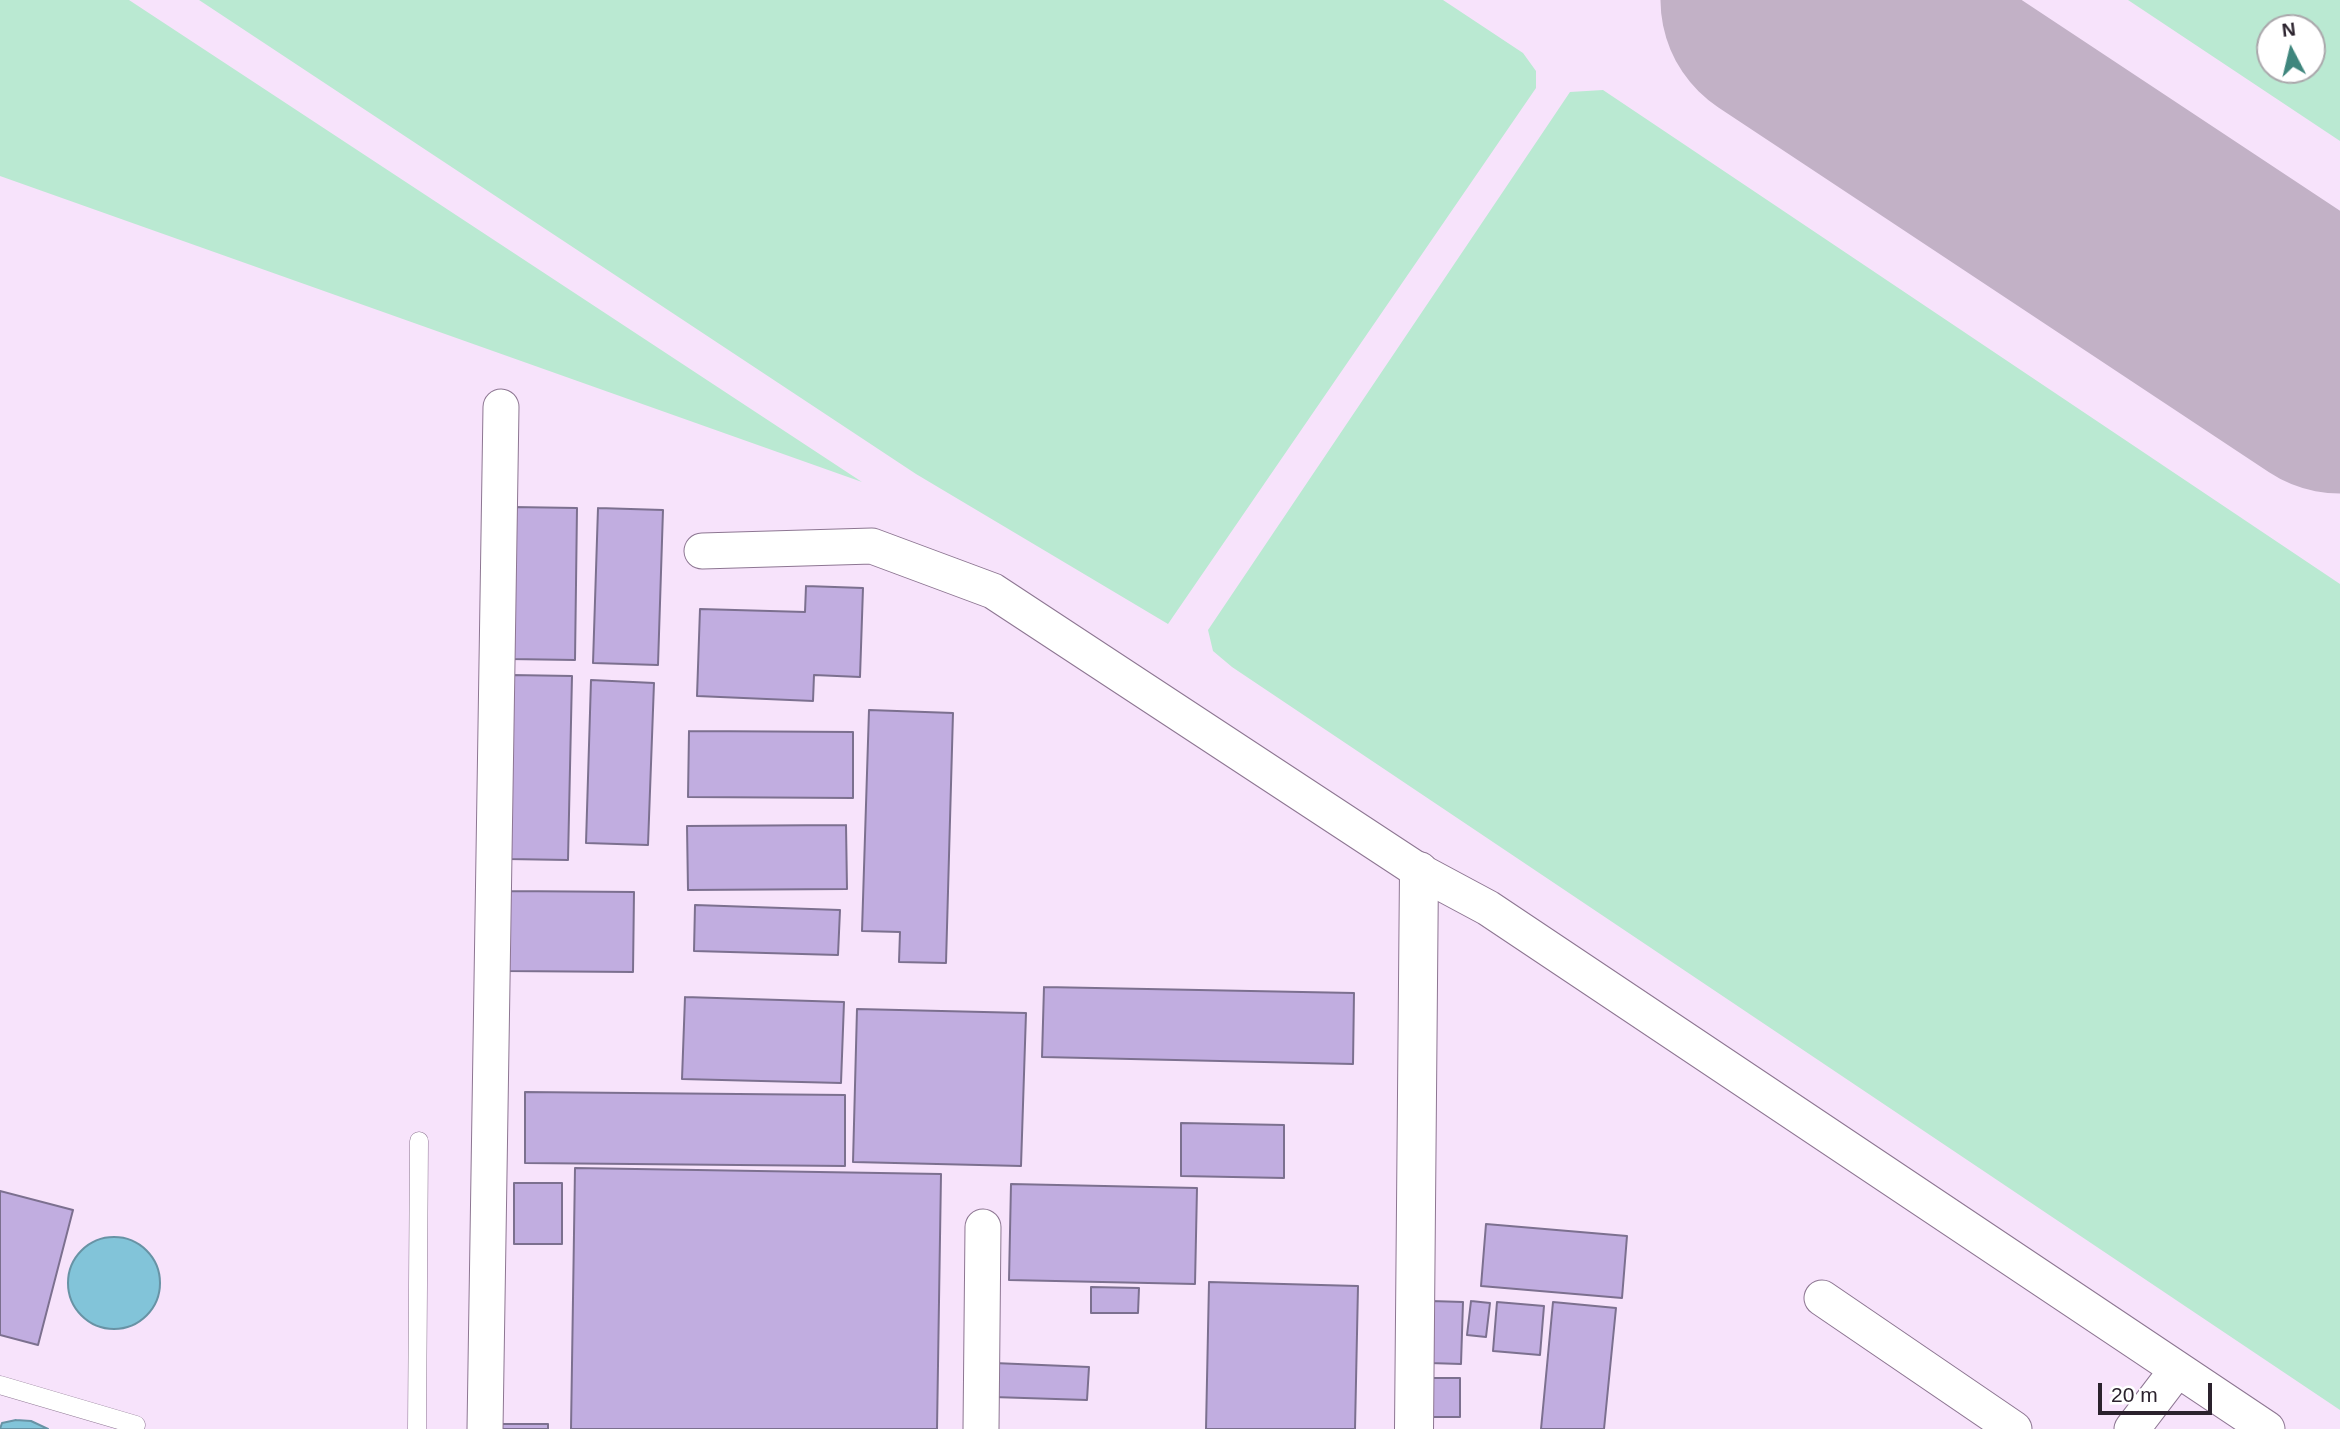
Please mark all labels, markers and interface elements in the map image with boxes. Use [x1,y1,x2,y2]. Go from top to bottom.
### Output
north arrow [2256,14,2326,84]
text: N [2281,18,2297,41]
scale bar [2102,1370,2216,1414]
text: 20 m [2111,1383,2158,1406]

